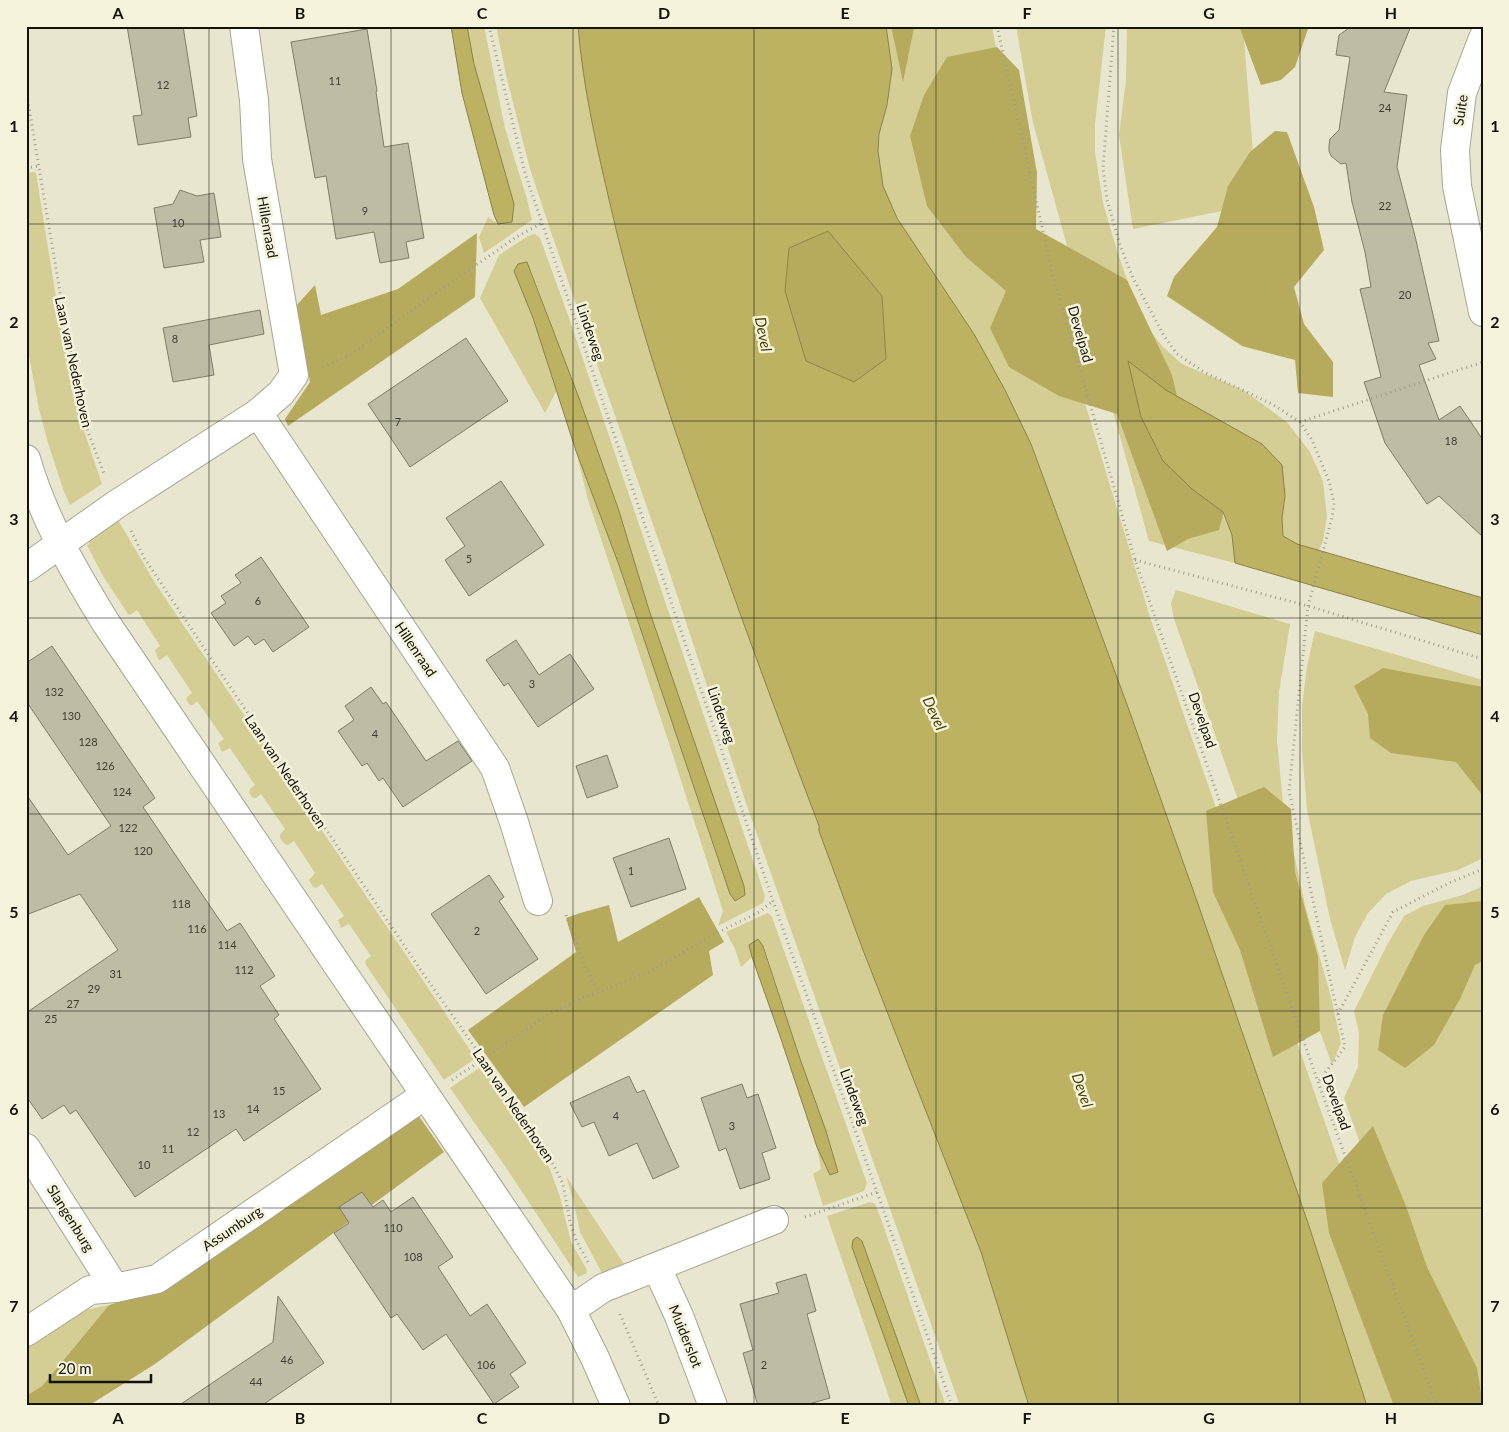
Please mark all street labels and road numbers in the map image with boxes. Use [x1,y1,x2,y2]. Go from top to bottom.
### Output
street label: Suite [1449,93,1471,127]
street label: Hillenraad [254,195,282,259]
street label: Laan van Nederhoven [52,295,96,429]
street label: Lindeweg [573,301,609,363]
street label: Develpad [1065,304,1097,364]
street label: Hillenraad [391,618,441,680]
street label: Lindeweg [704,684,740,746]
street label: Develpad [1185,690,1221,750]
street label: Laan van Nederhoven [242,711,330,831]
street label: Laan van Nederhoven [470,1045,558,1165]
street label: Lindeweg [837,1066,873,1128]
street label: Develpad [1319,1072,1355,1132]
street label: Slangenburg [44,1181,98,1255]
street label: Assumburg [199,1202,265,1254]
street label: Muiderslot [666,1302,706,1370]

